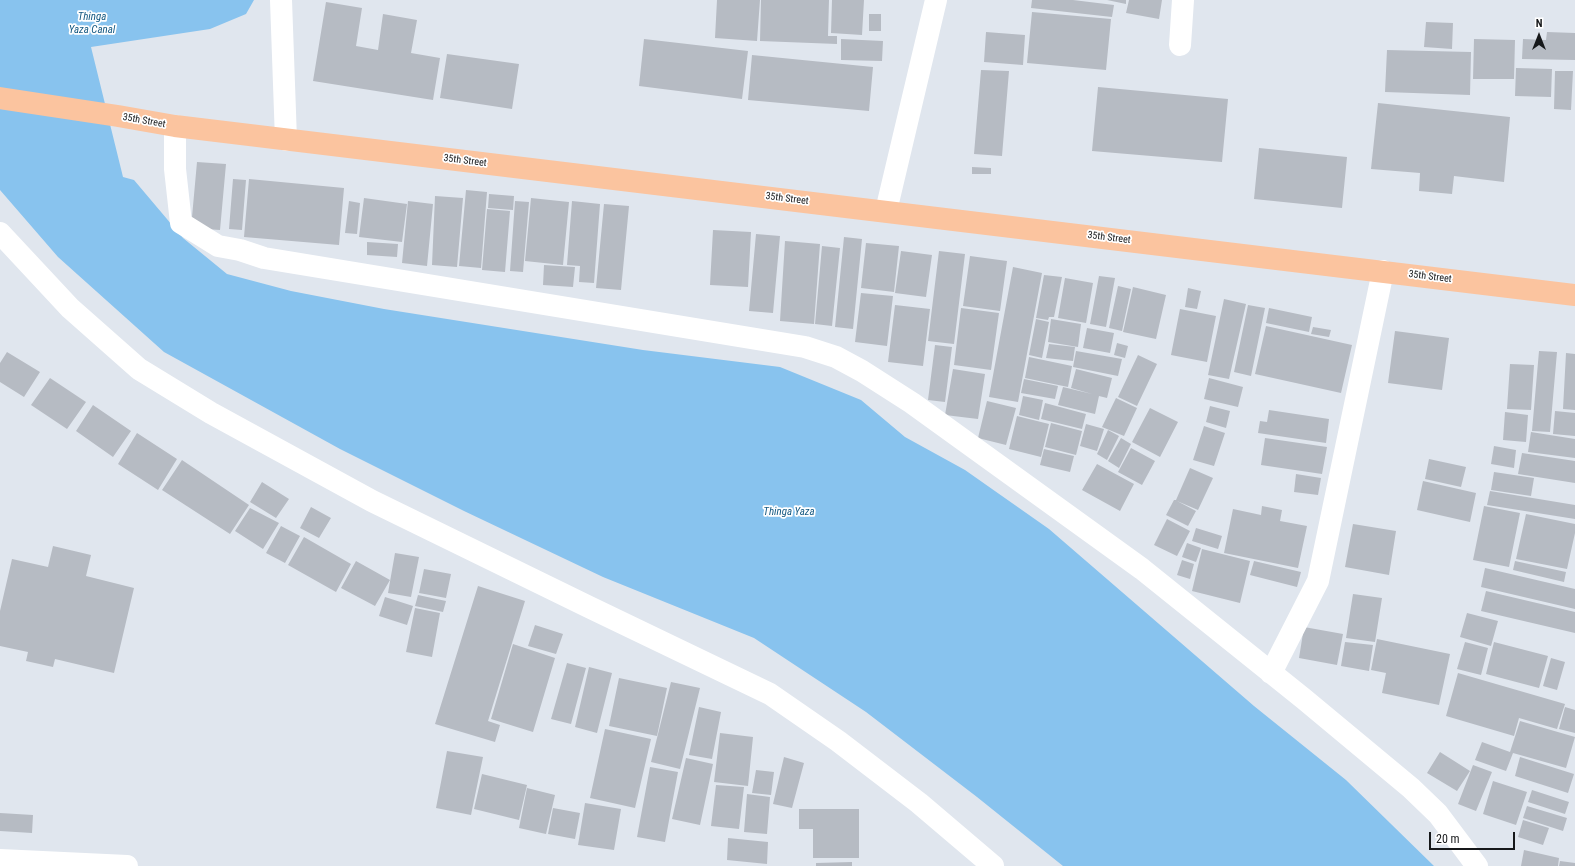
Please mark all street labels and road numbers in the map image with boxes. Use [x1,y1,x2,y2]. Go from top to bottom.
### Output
street label: 35th Street [122,111,166,131]
street label: 35th Street [443,152,487,170]
street label: 35th Street [765,190,809,208]
street label: 35th Street [1087,229,1131,247]
street label: 35th Street [1408,268,1452,286]

